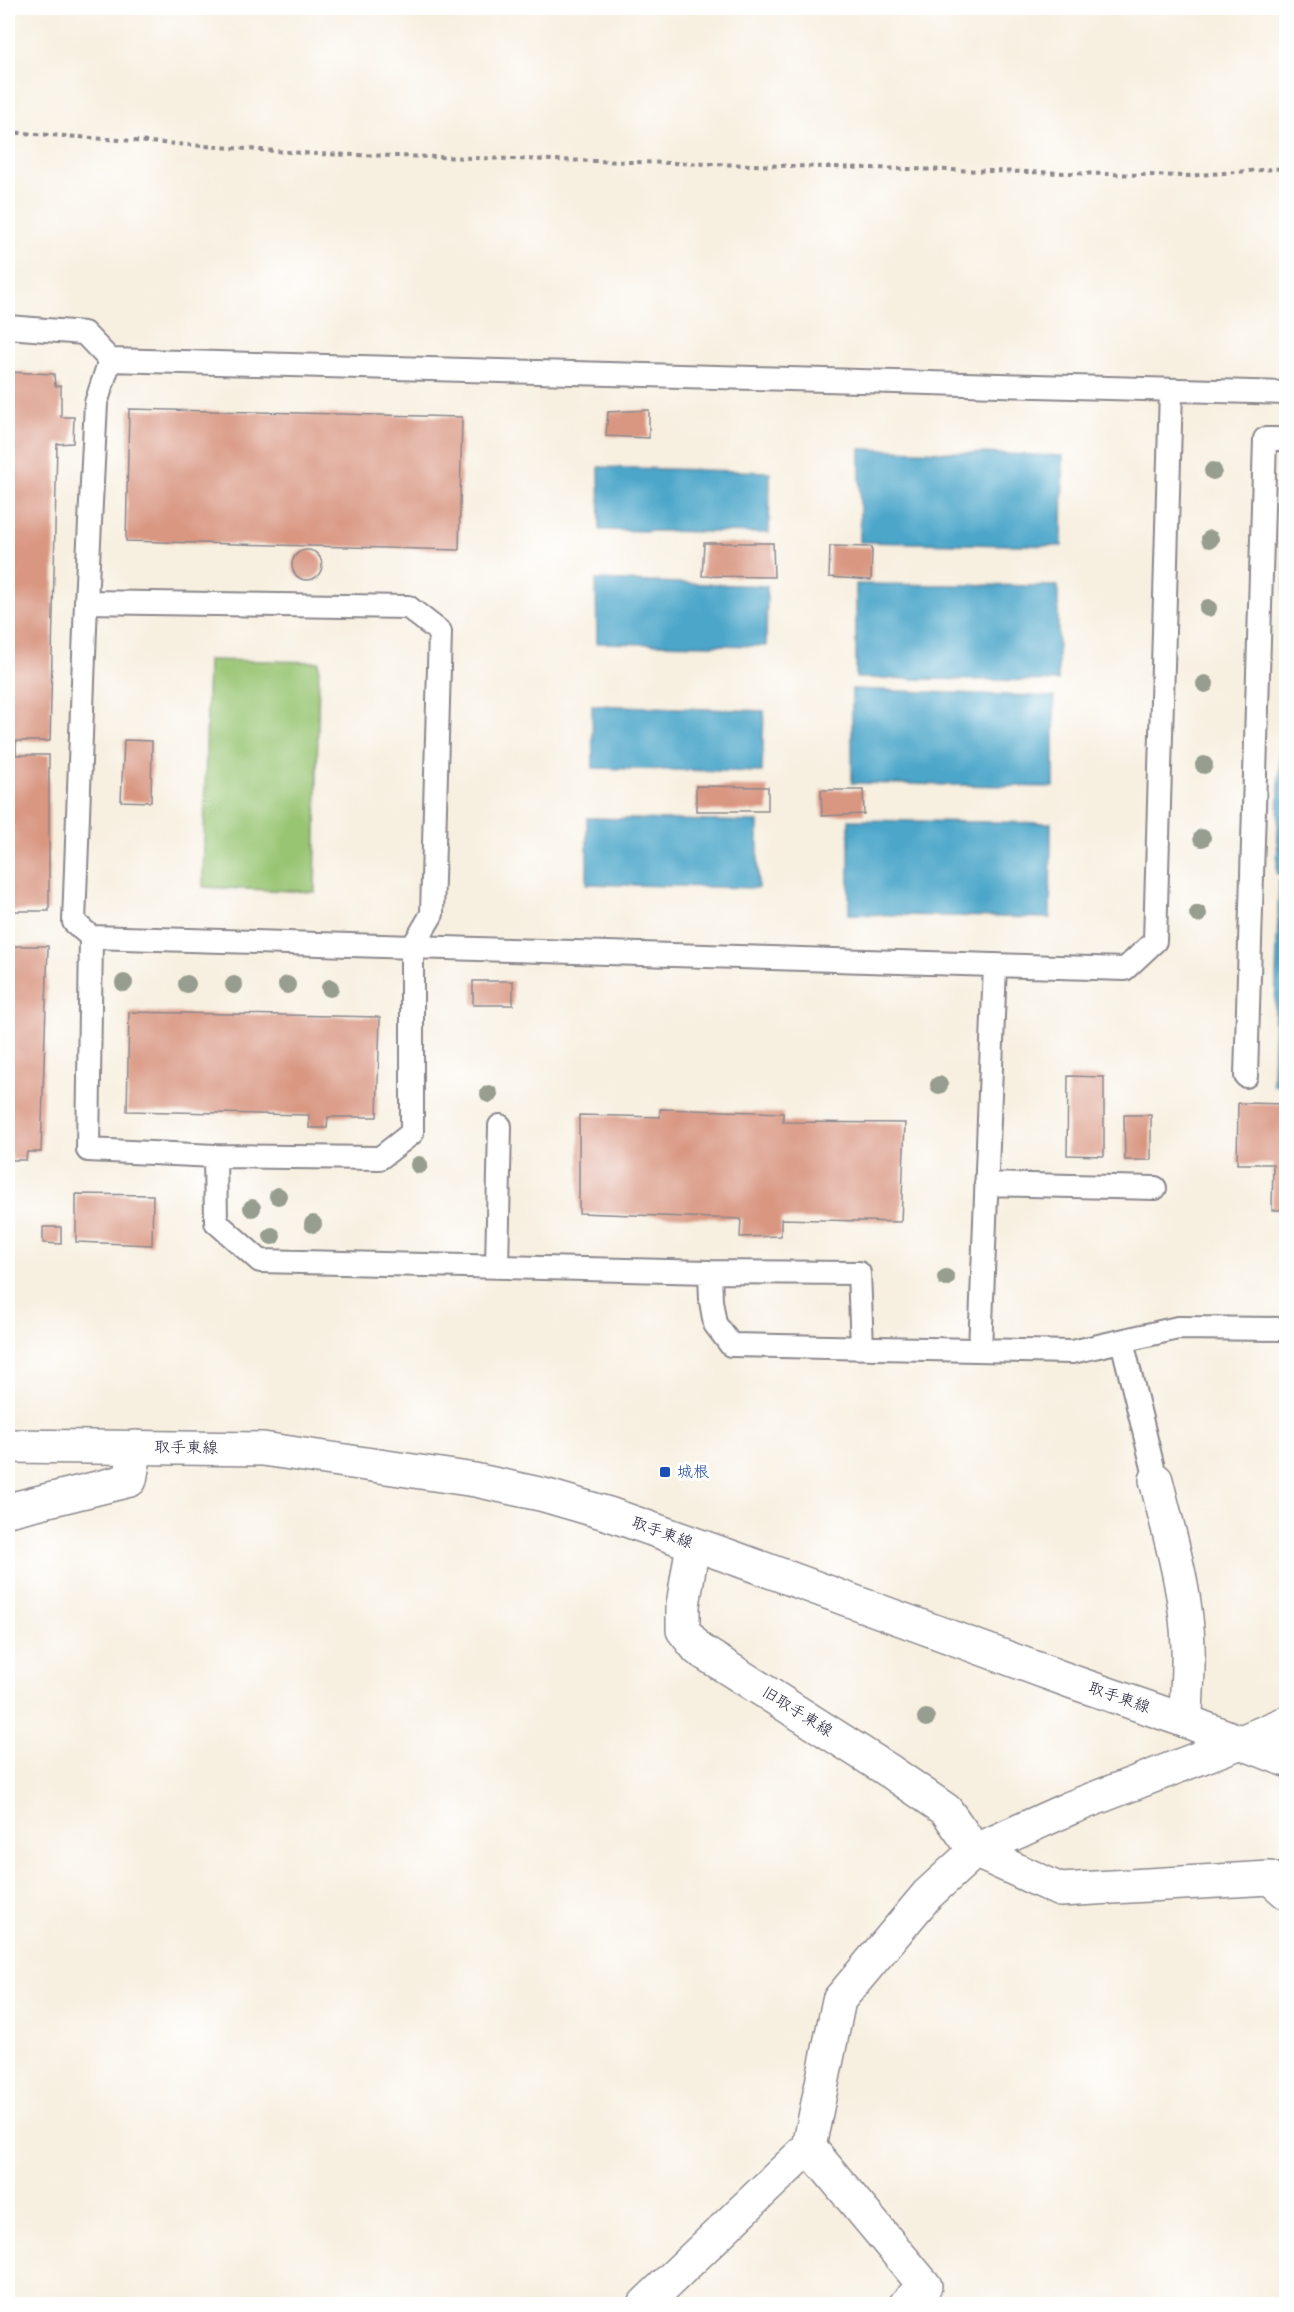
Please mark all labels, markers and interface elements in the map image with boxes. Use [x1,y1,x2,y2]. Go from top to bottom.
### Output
street label: 取手東線 [154,1435,218,1461]
place label: 城根 [677,1460,709,1485]
marker: 城根 [658,1465,672,1479]
street label: 取手東線 [628,1510,696,1556]
street label: 取手東線 [1085,1676,1153,1720]
street label: 旧取手東線 [756,1680,838,1744]

